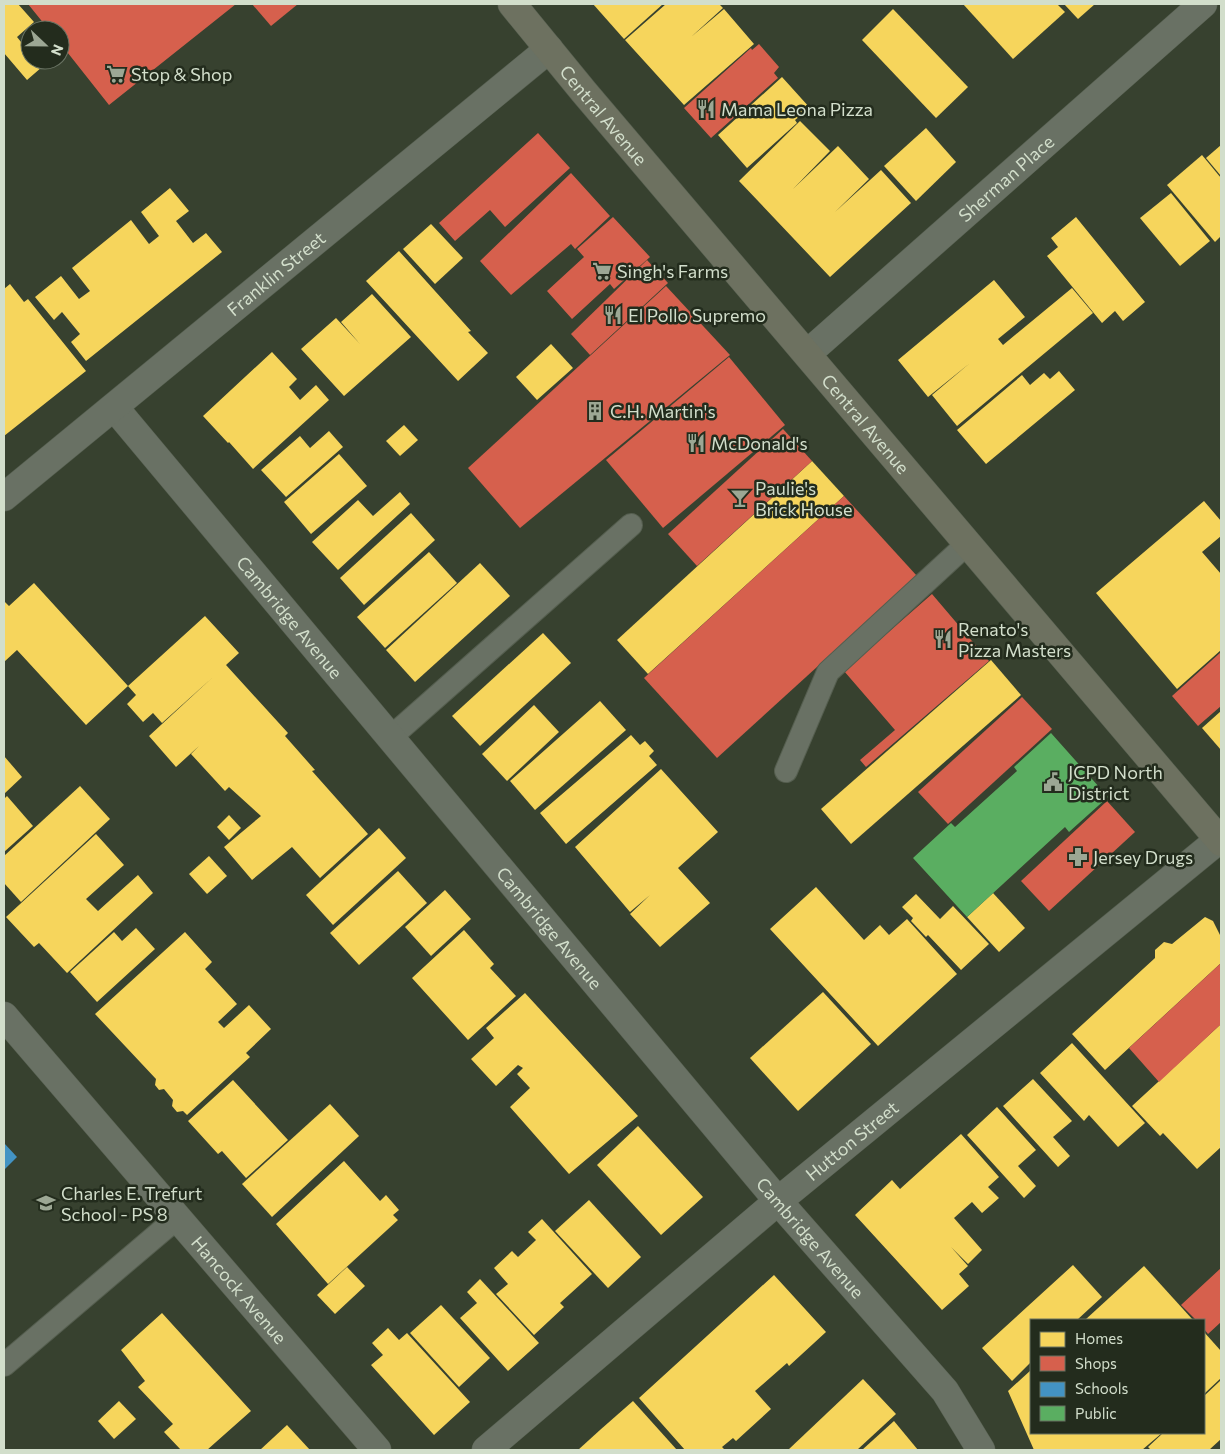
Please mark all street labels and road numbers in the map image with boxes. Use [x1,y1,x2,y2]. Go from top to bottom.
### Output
street label: Central Avenue [555,60,652,169]
street label: Sherman Place [954,130,1058,226]
street label: Franklin Street [222,227,329,320]
street label: Central Avenue [817,369,914,478]
street label: Cambridge Avenue [232,551,347,683]
street label: Cambridge Avenue [492,862,607,994]
street label: Hutton Street [801,1096,903,1185]
street label: Cambridge Avenue [752,1173,869,1302]
street label: Hancock Avenue [187,1231,292,1348]

